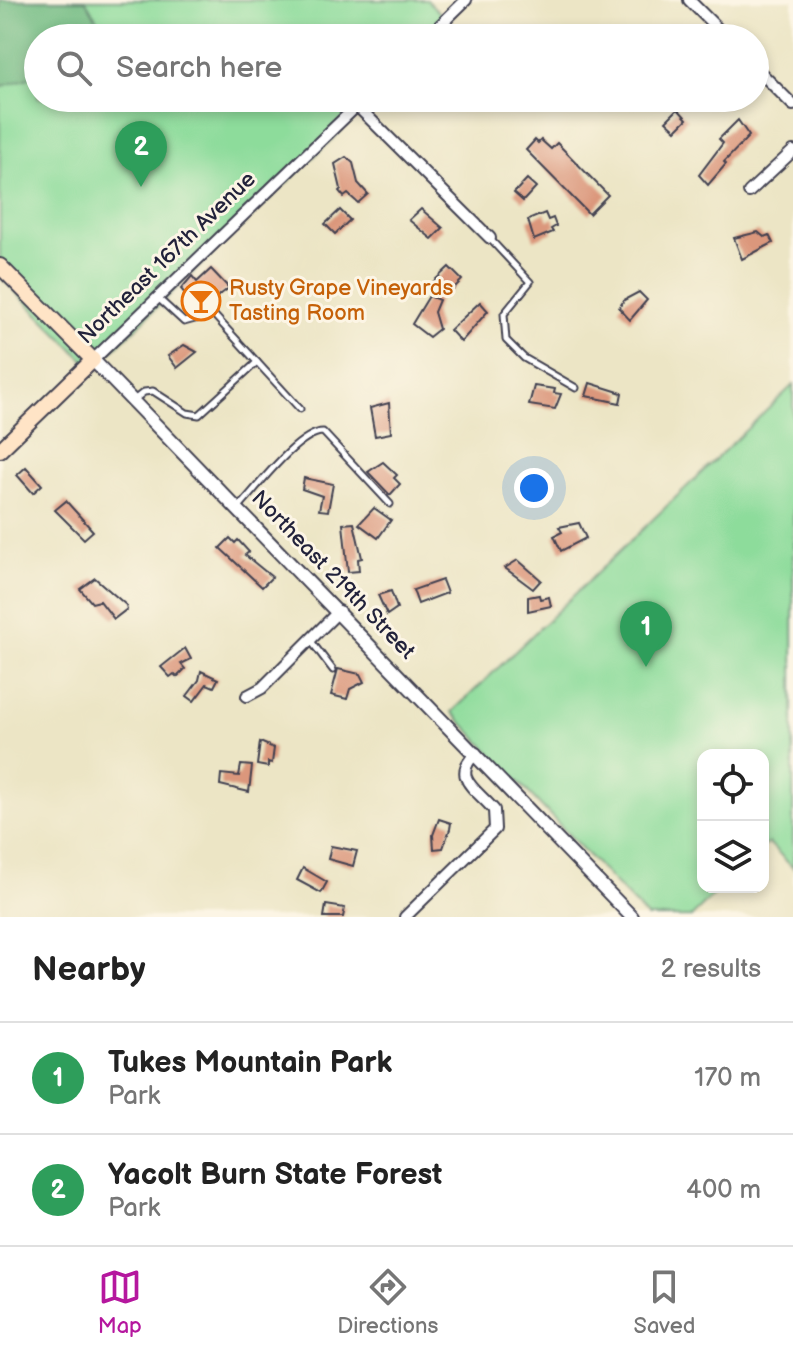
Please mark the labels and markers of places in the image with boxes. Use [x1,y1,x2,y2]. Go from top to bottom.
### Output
pin: 2 [115,121,167,187]
place label: Rusty Grape Vineyards Tasting Room [229,275,453,327]
bar icon: Rusty Grape Vineyards Tasting Room [180,280,222,322]
pin: 1 [620,601,672,667]

